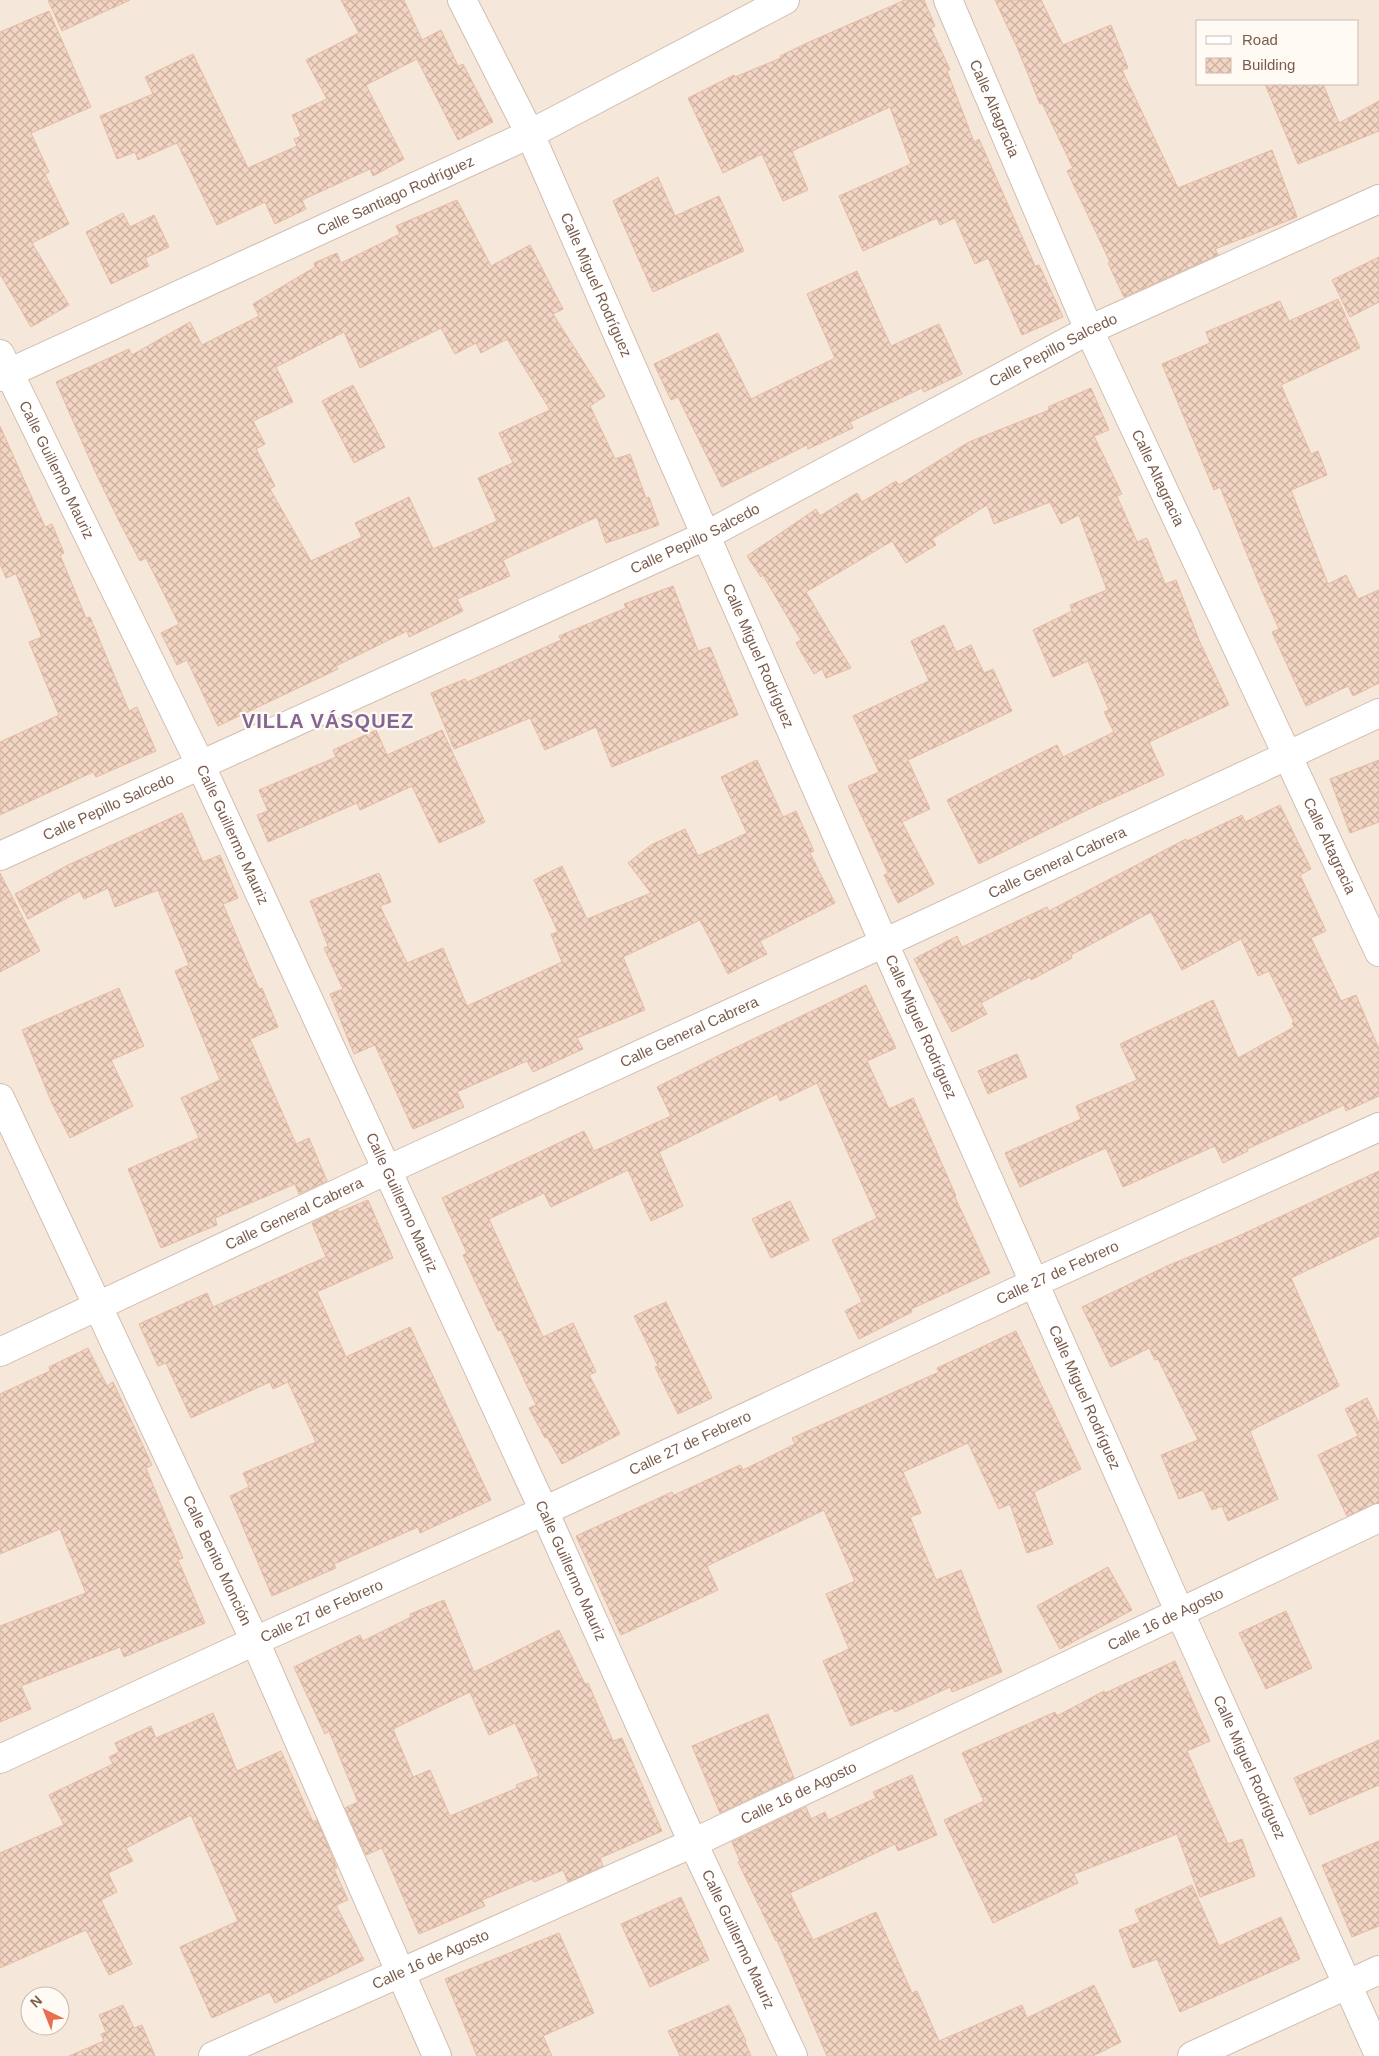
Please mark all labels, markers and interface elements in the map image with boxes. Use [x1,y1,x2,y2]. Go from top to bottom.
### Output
legend [1196,20,1359,85]
text: Road [1242,31,1278,48]
text: Building [1242,56,1295,73]
street label: Calle Altagracia [967,57,1023,160]
street label: Calle Santiago Rodríguez [314,152,476,239]
street label: Calle Miguel Rodríguez [557,210,636,360]
street label: Calle Pepillo Salcedo [986,309,1120,390]
street label: Calle Guillermo Mauriz [16,398,98,542]
street label: Calle Altagracia [1129,427,1188,529]
street label: Calle Pepillo Salcedo [627,499,762,577]
street label: Calle Miguel Rodríguez [720,581,798,731]
district label: VILLA VÁSQUEZ [242,710,414,732]
street label: Calle Guillermo Mauriz [194,762,273,907]
street label: Calle Pepillo Salcedo [40,769,176,843]
street label: Calle Altagracia [1300,795,1360,897]
street label: Calle General Cabrera [985,822,1129,901]
street label: Calle Miguel Rodríguez [882,952,961,1101]
street label: Calle General Cabrera [617,992,762,1070]
street label: Calle Guillermo Mauriz [363,1130,442,1275]
street label: Calle General Cabrera [222,1173,366,1253]
street label: Calle 27 de Febrero [993,1237,1121,1307]
street label: Calle Miguel Rodríguez [1046,1322,1124,1472]
street label: Calle 27 de Febrero [626,1407,754,1478]
street label: Calle Benito Monción [180,1493,256,1628]
street label: Calle Guillermo Mauriz [532,1498,610,1643]
street label: Calle 27 de Febrero [257,1576,385,1646]
street label: Calle 16 de Agosto [1105,1584,1226,1653]
street label: Calle Miguel Rodríguez [1210,1692,1290,1842]
street label: Calle 16 de Agosto [738,1758,859,1827]
street label: Calle Guillermo Mauriz [699,1867,779,2012]
street label: Calle 16 de Agosto [369,1926,491,1992]
north arrow [20,1986,70,2036]
text: N [27,1992,45,2011]

